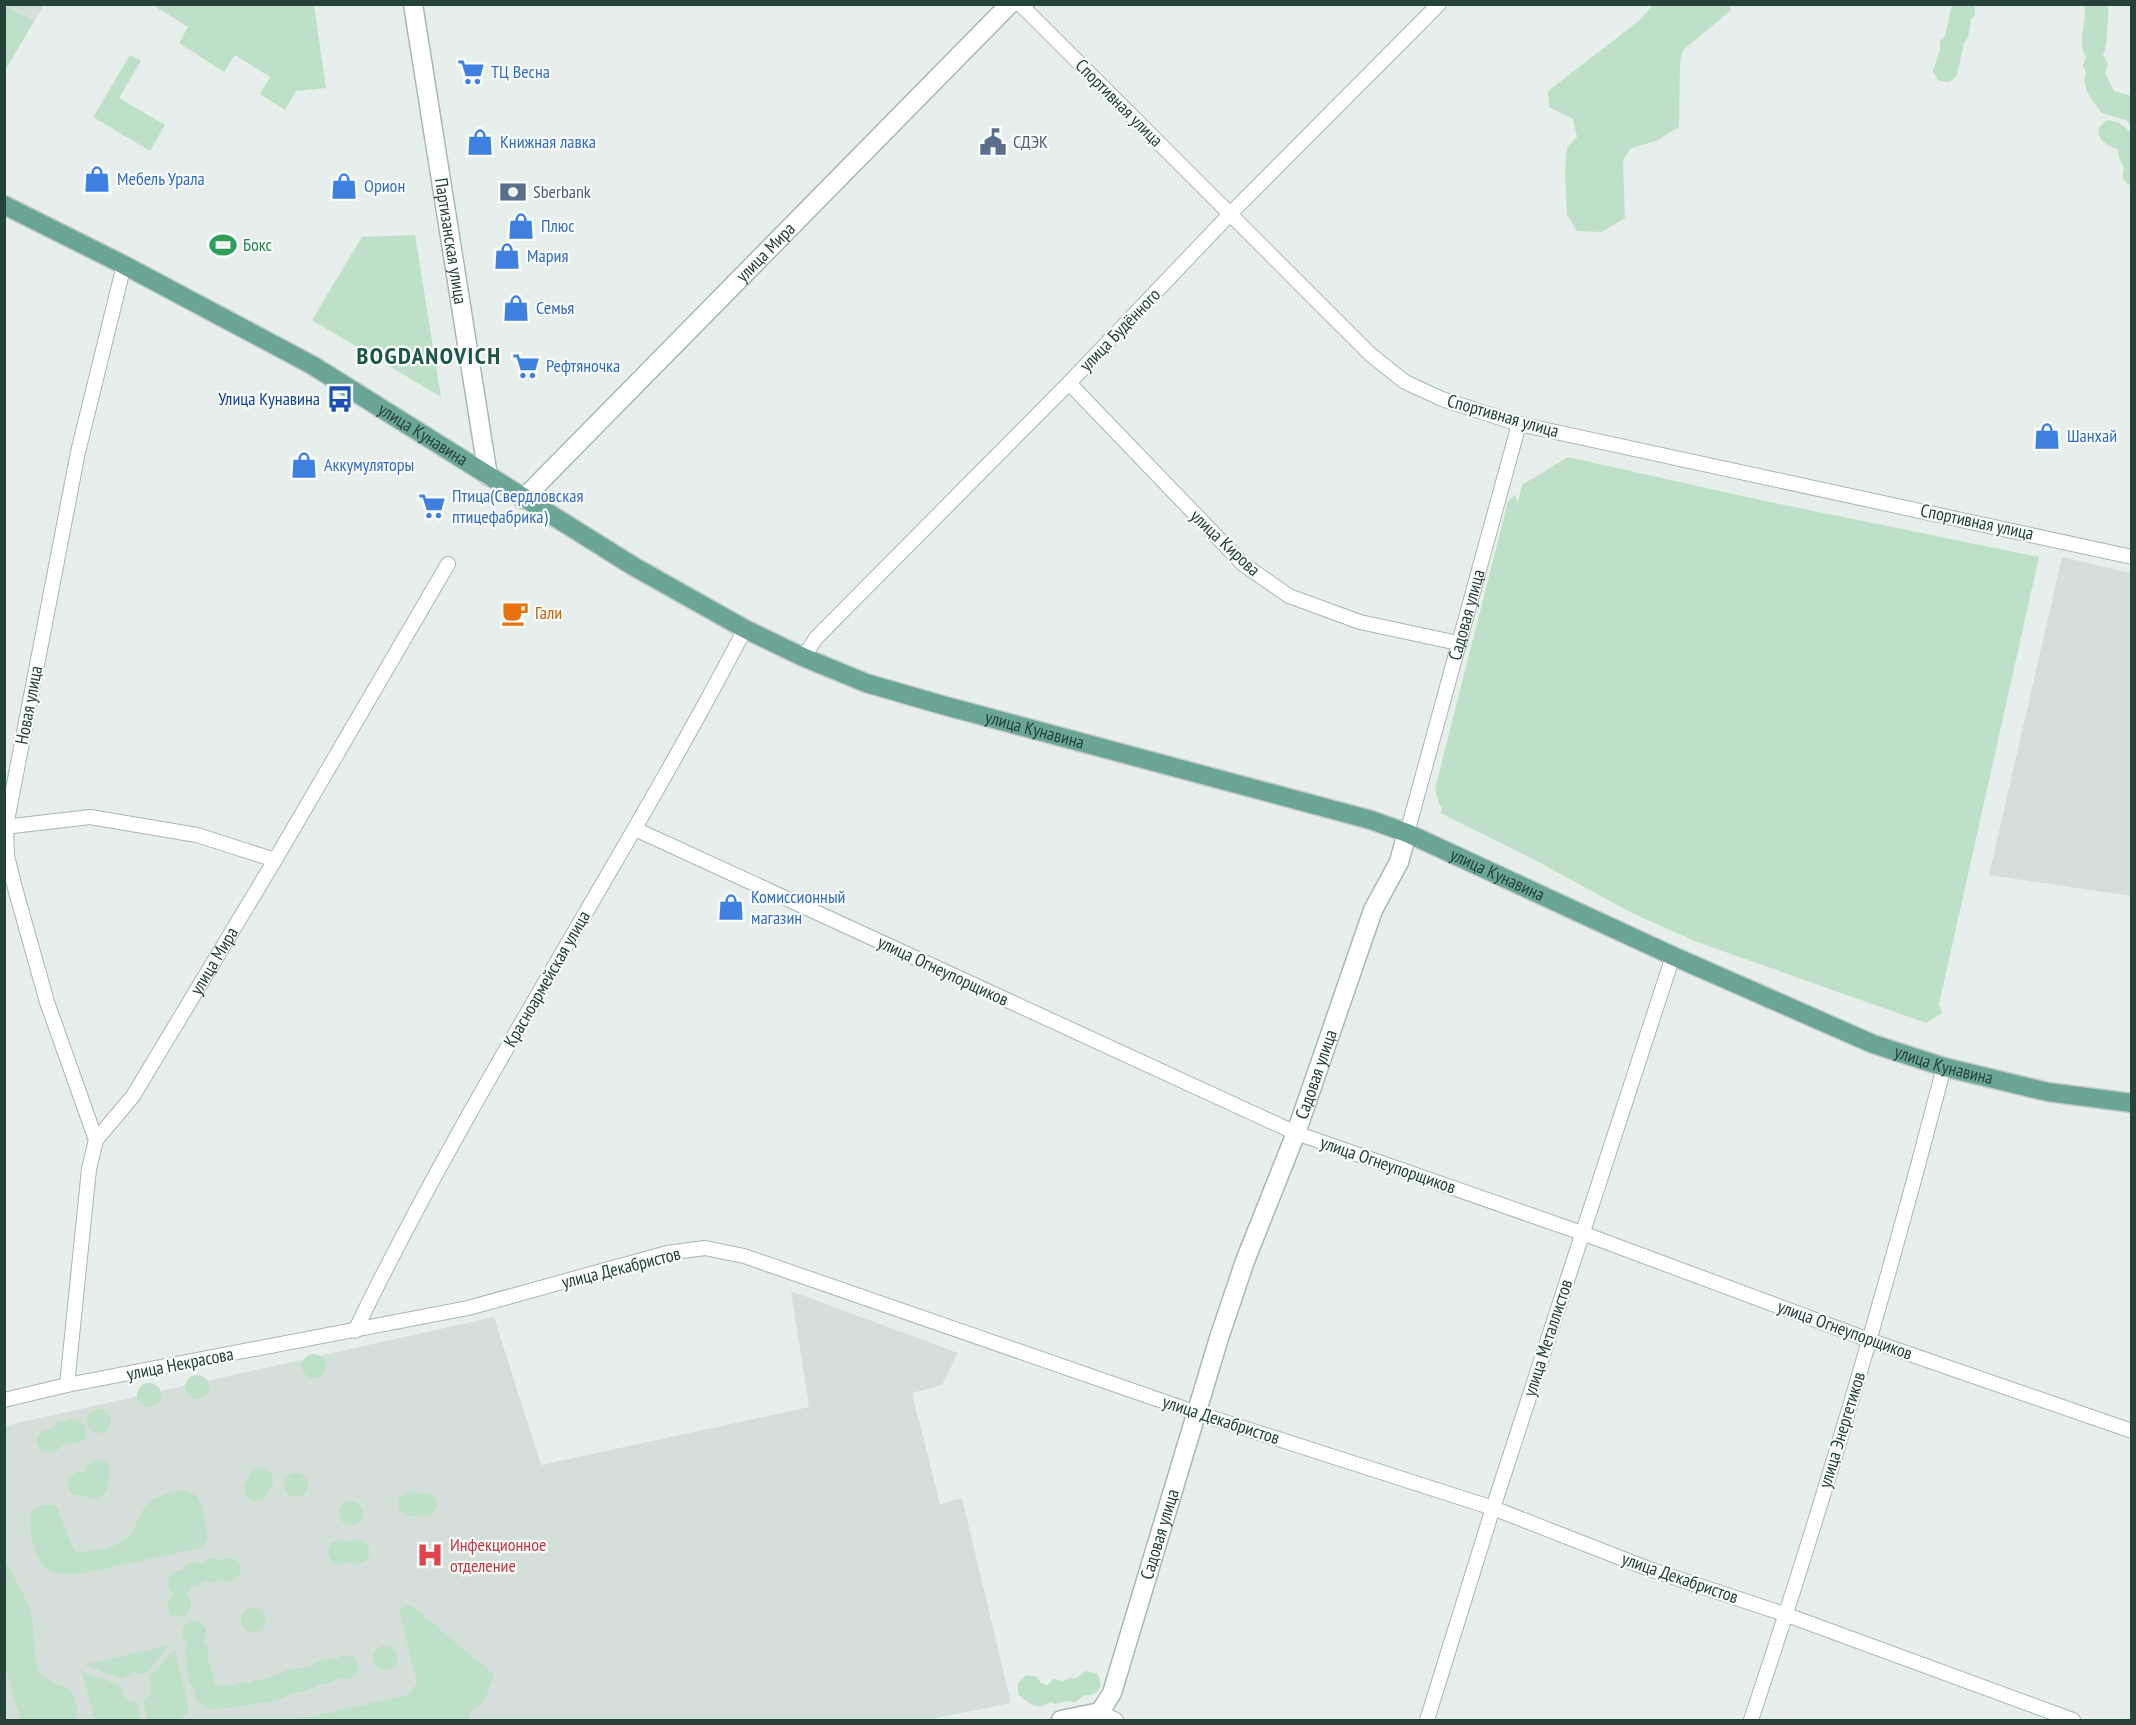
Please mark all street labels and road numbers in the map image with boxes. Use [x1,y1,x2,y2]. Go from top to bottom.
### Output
street label: Спортивная улица [1071,54,1168,151]
street label: Партизанская улица [430,176,473,306]
street label: улица Мира [731,217,800,287]
street label: улица Будённого [1074,283,1165,376]
street label: Спортивная улица [1445,389,1562,442]
street label: улица Кунавина [374,397,472,471]
street label: Спортивная улица [1919,498,2036,545]
street label: улица Кирова [1185,504,1265,581]
street label: Садовая улица [1443,567,1490,663]
street label: Новая улица [10,664,47,746]
street label: улица Кунавина [983,705,1087,754]
street label: улица Кунавина [1447,843,1548,906]
street label: Красноармейская улица [498,906,595,1051]
street label: улица Мира [185,923,243,999]
street label: улица Огнеупорщиков [874,930,1012,1011]
street label: Садовая улица [1290,1027,1342,1122]
street label: улица Кунавина [1892,1040,1996,1089]
street label: улица Огнеупорщиков [1317,1131,1459,1198]
street label: улица Декабристов [559,1242,683,1293]
street label: улица Металлистов [1518,1276,1577,1399]
street label: улица Огнеупорщиков [1775,1294,1916,1365]
street label: улица Некрасова [125,1342,235,1385]
street label: улица Энергетиков [1813,1369,1870,1491]
street label: улица Декабристов [1160,1390,1283,1449]
street label: Садовая улица [1135,1486,1184,1582]
street label: улица Декабристов [1619,1547,1741,1608]

